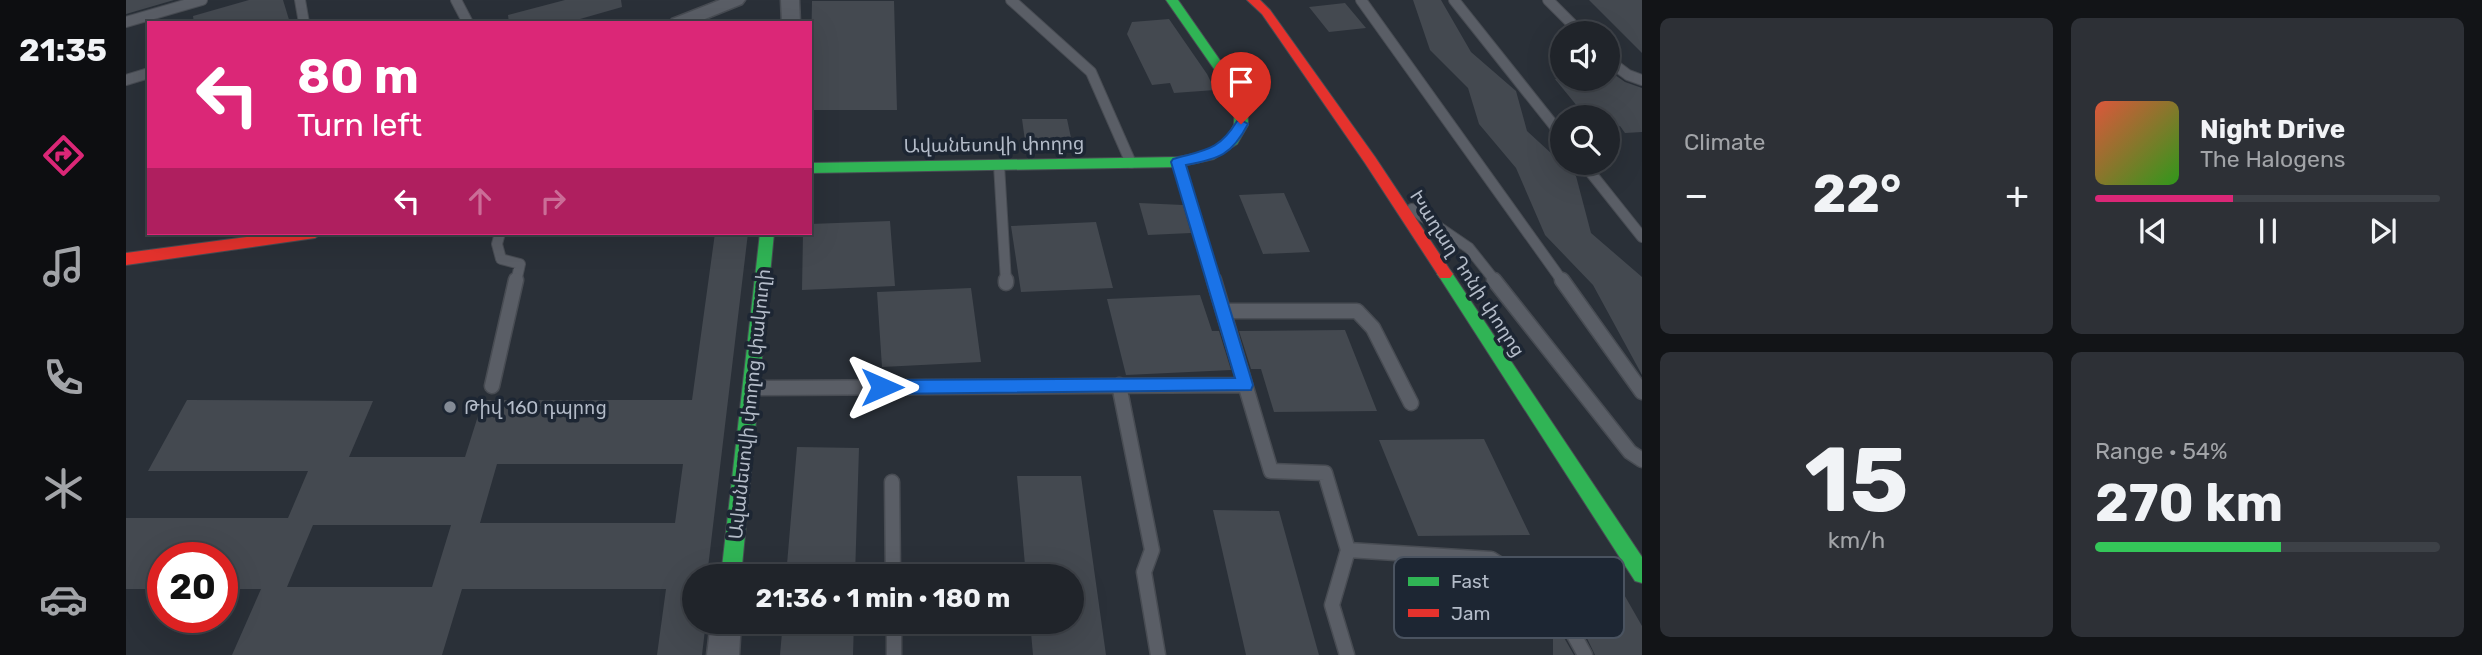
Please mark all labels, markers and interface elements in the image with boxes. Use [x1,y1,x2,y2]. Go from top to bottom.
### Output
map controls [1550,21,1620,175]
button: sound [1550,21,1620,91]
text: 21:35 [19,31,107,69]
text: 80 m [297,47,419,105]
icon: left [182,49,273,140]
pin [1211,52,1271,124]
icon: arrive [1222,63,1260,101]
button: search [1550,105,1620,175]
text: Turn left [297,106,422,144]
text: Night Drive [2200,114,2345,145]
text: Climate [1684,128,1765,156]
icon: directions [39,131,88,180]
street label: Ավանեսովի փողոց [904,131,1084,158]
text: The Halogens [2200,145,2346,173]
text: 22° [1813,163,1902,225]
text: − [1684,172,1709,218]
text: + [2005,172,2029,218]
icon: left [388,182,426,220]
icon: ahead [461,182,499,220]
icon: right [534,182,572,220]
street label: Խաղաղ Դոնի փողոց [1405,186,1530,361]
icon: previous [2134,212,2172,250]
icon: pause [2249,212,2287,250]
icon: next [2364,212,2402,250]
icon: music [39,242,88,291]
street label: Ավանեսովի փողոց փակուղի [724,268,775,541]
position arrow [845,350,919,424]
icon: phone [39,353,88,402]
place label: Թիվ 160 դպրոց [464,396,607,419]
marker: Թիվ 160 դպրոց [442,399,458,415]
text: 15 [1804,426,1909,534]
text: Range · 54% [2095,437,2228,465]
icon: climate [39,464,88,513]
text: 270 km [2095,472,2283,534]
text: km/h [1828,526,1885,554]
speed limit sign: 20 [147,542,238,633]
legend [1394,557,1624,638]
text: Fast [1451,570,1490,593]
icon: car [39,575,88,624]
text: 21:36 · 1 min · 180 m [756,583,1010,614]
text: Jam [1451,602,1490,625]

